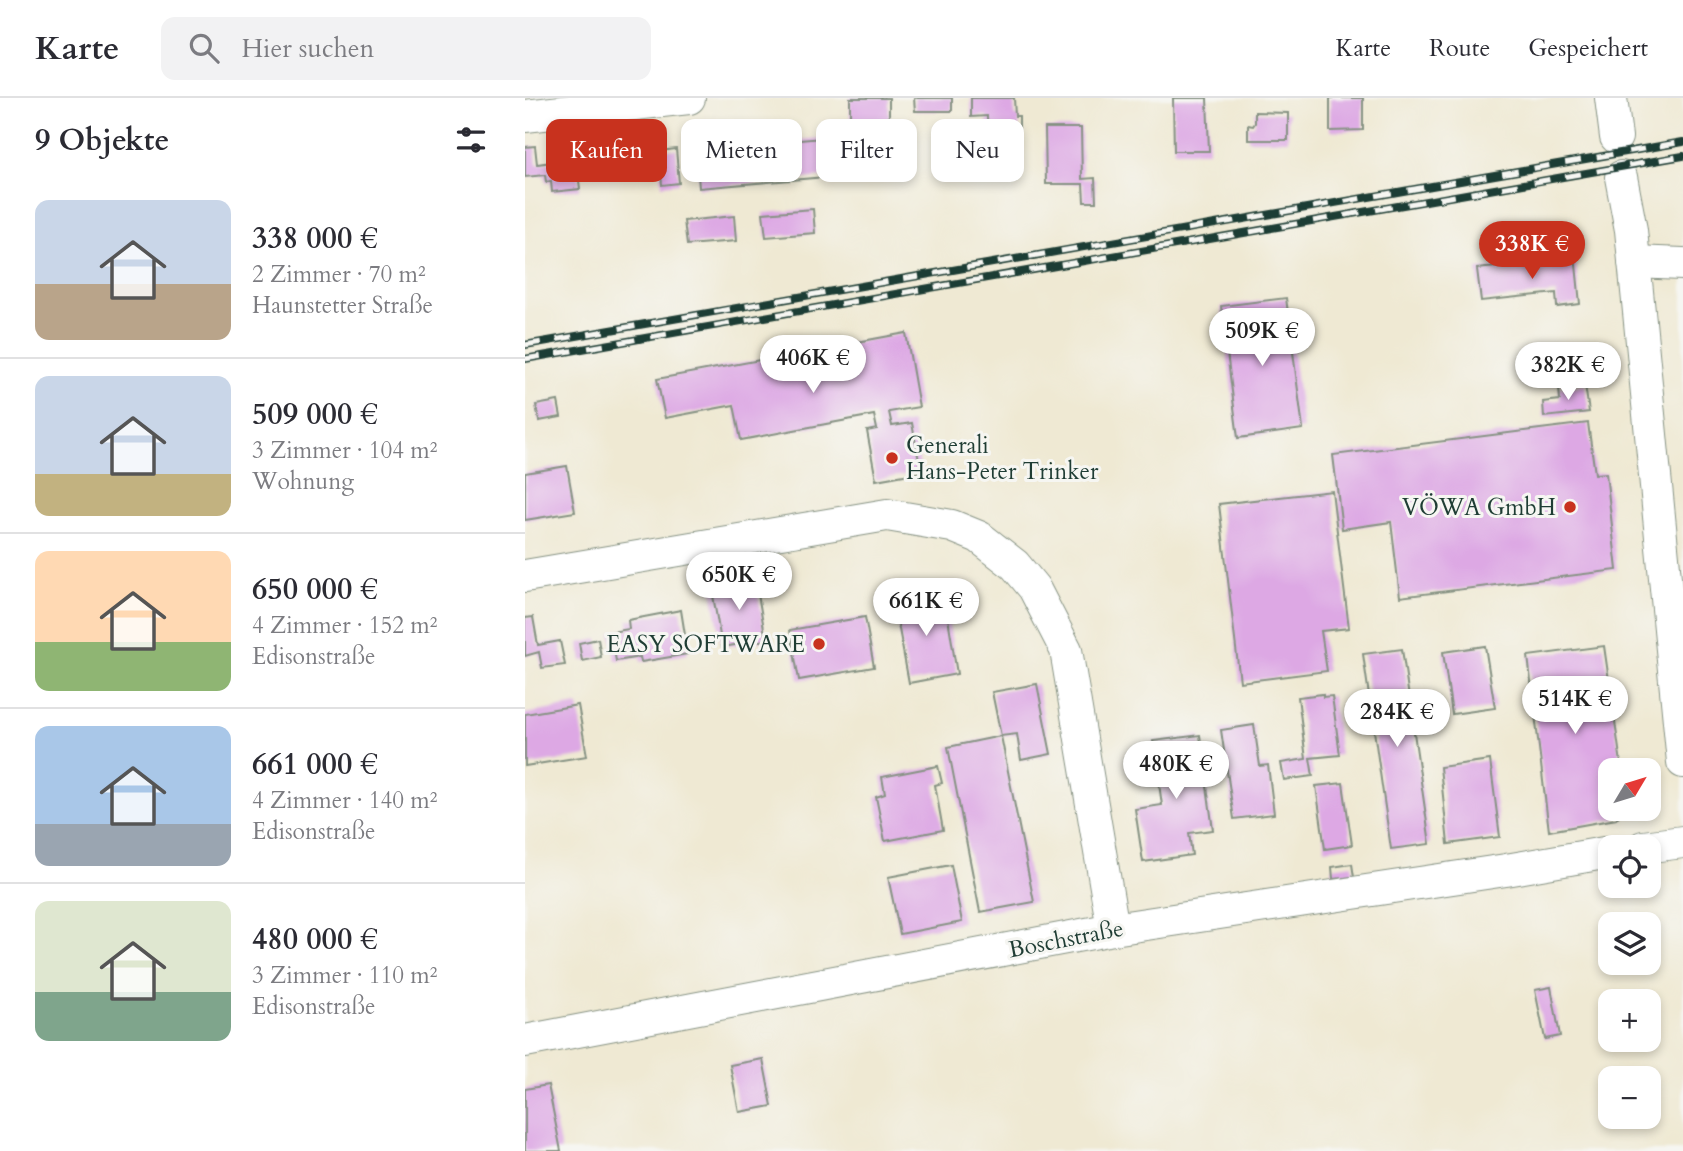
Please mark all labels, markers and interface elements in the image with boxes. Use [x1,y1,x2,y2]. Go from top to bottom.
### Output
search box [161,17,651,80]
text: Karte [35,26,119,71]
icon: search [185,29,223,67]
text: Hier suchen [241,31,374,66]
text: Karte [1336,32,1391,65]
text: Route [1429,32,1490,65]
text: Gespeichert [1528,32,1648,65]
chip: Kaufen [546,119,667,182]
chip: Mieten [681,119,802,182]
chip: Filter [816,119,917,182]
chip: Neu [931,119,1024,182]
text: 9 Objekte [35,120,169,161]
icon: filters [452,121,490,159]
text: 338 000 € [252,218,378,259]
pin: 338K € [1475,222,1589,281]
icon: home [91,228,175,312]
text: 338K € [1495,228,1569,259]
text: 2 Zimmer · 70 m² [252,259,426,290]
text: Haunstetter Straße [252,290,433,321]
pin: 509K € [1205,308,1319,368]
text: 509K € [1225,315,1299,346]
pin: 406K € [756,336,870,395]
text: 406K € [776,342,850,373]
pin: 382K € [1511,342,1625,402]
text: 382K € [1531,349,1605,380]
text: 509 000 € [252,394,378,435]
icon: home [91,404,175,488]
place label: Generali Hans-Peter Trinker [906,430,1099,487]
text: 3 Zimmer · 104 m² [252,435,437,466]
marker: Generali Hans-Peter Trinker [884,450,900,466]
text: Wohnung [252,466,354,497]
place label: VÖWA GmbH [1402,492,1556,523]
marker: VÖWA GmbH [1562,499,1578,515]
pin: 650K € [682,552,796,612]
text: 650K € [702,559,776,590]
text: 650 000 € [252,569,378,610]
pin: 661K € [869,578,983,638]
icon: home [91,579,175,663]
text: 661K € [889,585,963,616]
text: 4 Zimmer · 152 m² [252,610,437,641]
place label: EASY SOFTWARE [606,629,805,660]
marker: EASY SOFTWARE [811,636,827,652]
text: Edisonstraße [252,641,376,672]
pin: 514K € [1518,676,1632,736]
text: 514K € [1538,683,1612,714]
pin: 284K € [1340,690,1454,749]
text: 284K € [1360,696,1434,727]
pin: 480K € [1119,742,1233,801]
text: 661 000 € [252,744,378,785]
text: 480K € [1139,748,1213,779]
icon: home [91,754,175,838]
north arrow [1598,758,1661,821]
map controls [1598,758,1661,1129]
text: 4 Zimmer · 140 m² [252,785,437,816]
text: Edisonstraße [252,816,376,847]
button: locate [1598,835,1661,898]
button: layers [1598,912,1661,975]
street label: Boschstraße [1006,913,1126,965]
text: 480 000 € [252,919,378,960]
icon: home [91,929,175,1013]
text: 3 Zimmer · 110 m² [252,960,437,991]
button: + [1598,989,1661,1052]
text: Edisonstraße [252,991,376,1022]
button: − [1598,1066,1661,1129]

